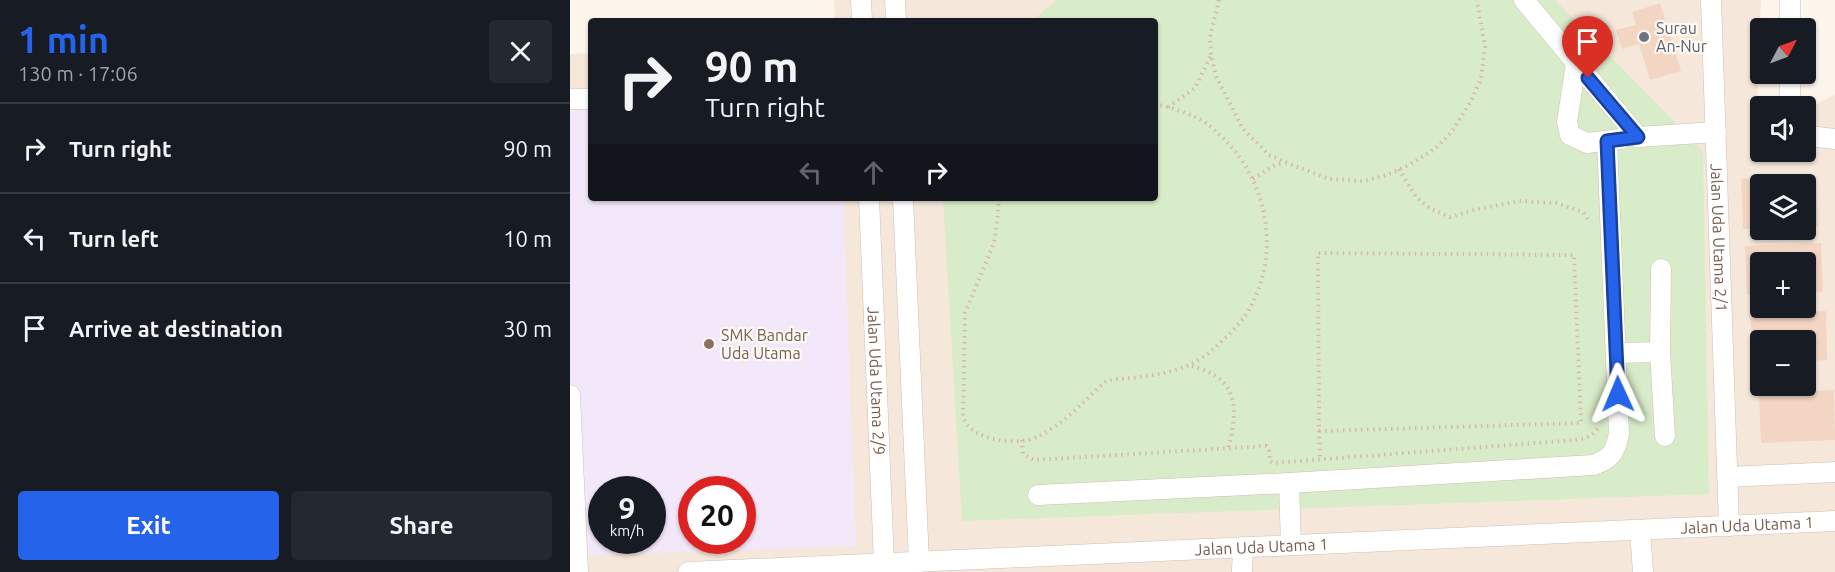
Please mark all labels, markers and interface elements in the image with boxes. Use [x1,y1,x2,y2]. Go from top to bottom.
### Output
pin [1562,16,1613,78]
north arrow [1750,18,1816,84]
map controls [1750,18,1816,396]
text: 1 min [18,19,109,60]
place label: Surau An-Nur [1656,19,1707,55]
button: close [489,20,552,83]
icon: arrive [1571,25,1604,58]
marker: Surau An-Nur [1637,30,1651,44]
icon: right [606,42,684,120]
text: 90 m [705,43,799,90]
text: 130 m · 17:06 [18,62,138,85]
text: Turn right [705,92,825,122]
button: sound [1750,96,1816,162]
icon: right [18,132,51,165]
text: Turn right [69,136,171,161]
text: 90 m [503,136,552,161]
icon: left [794,156,827,189]
icon: ahead [857,156,890,189]
icon: right [920,156,953,189]
street label: Jalan Uda Utama 2/1 [1708,163,1731,312]
button: layers [1750,174,1816,240]
icon: left [18,222,51,255]
text: Turn left [69,226,159,251]
text: 10 m [503,226,552,251]
button: + [1750,252,1816,318]
street label: Jalan Uda Utama 2/9 [864,306,889,456]
icon: arrive [18,312,51,345]
text: Arrive at destination [69,316,283,341]
text: 30 m [503,316,552,341]
place label: SMK Bandar Uda Utama [721,326,808,362]
button: − [1750,330,1816,396]
marker: SMK Bandar Uda Utama [702,337,716,351]
position arrow [1586,362,1650,426]
speed limit sign: 20 [678,476,756,554]
button: Exit [18,491,279,560]
button: Share [291,491,552,560]
text: 9 [619,491,635,525]
street label: Jalan Uda Utama 1 [1680,513,1814,537]
text: km/h [610,522,644,539]
street label: Jalan Uda Utama 1 [1194,535,1329,558]

